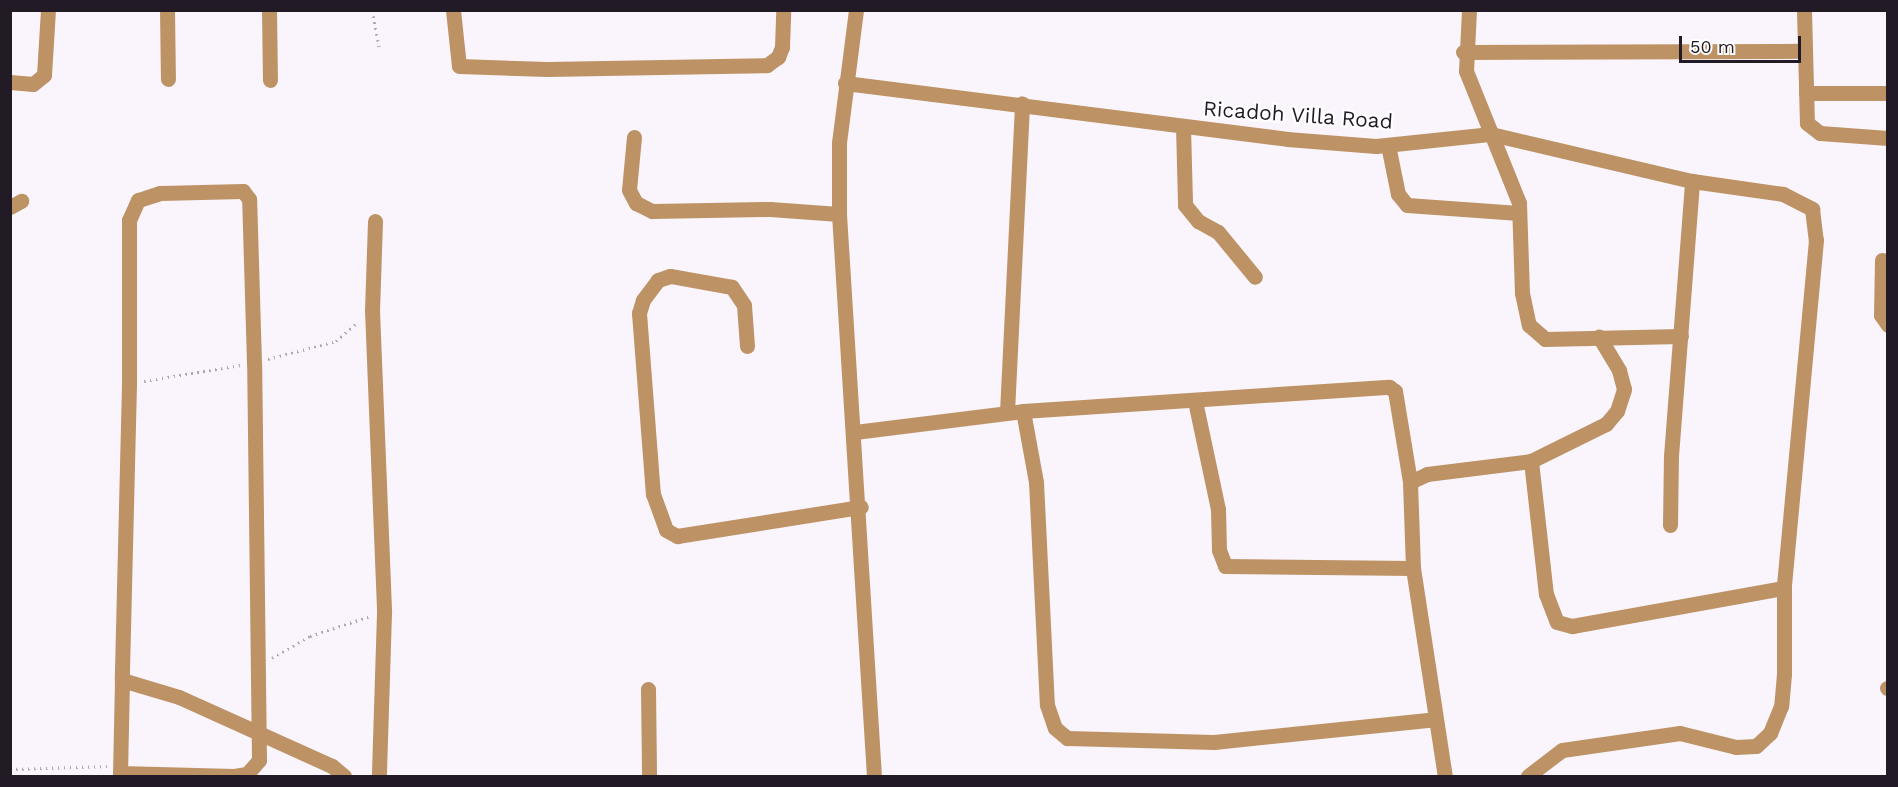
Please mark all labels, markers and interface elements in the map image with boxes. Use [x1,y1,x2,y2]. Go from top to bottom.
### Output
scale bar [1682,24,1804,62]
text: 50 m [1690,36,1735,57]
street label: Ricadoh Villa Road [1202,96,1394,134]

